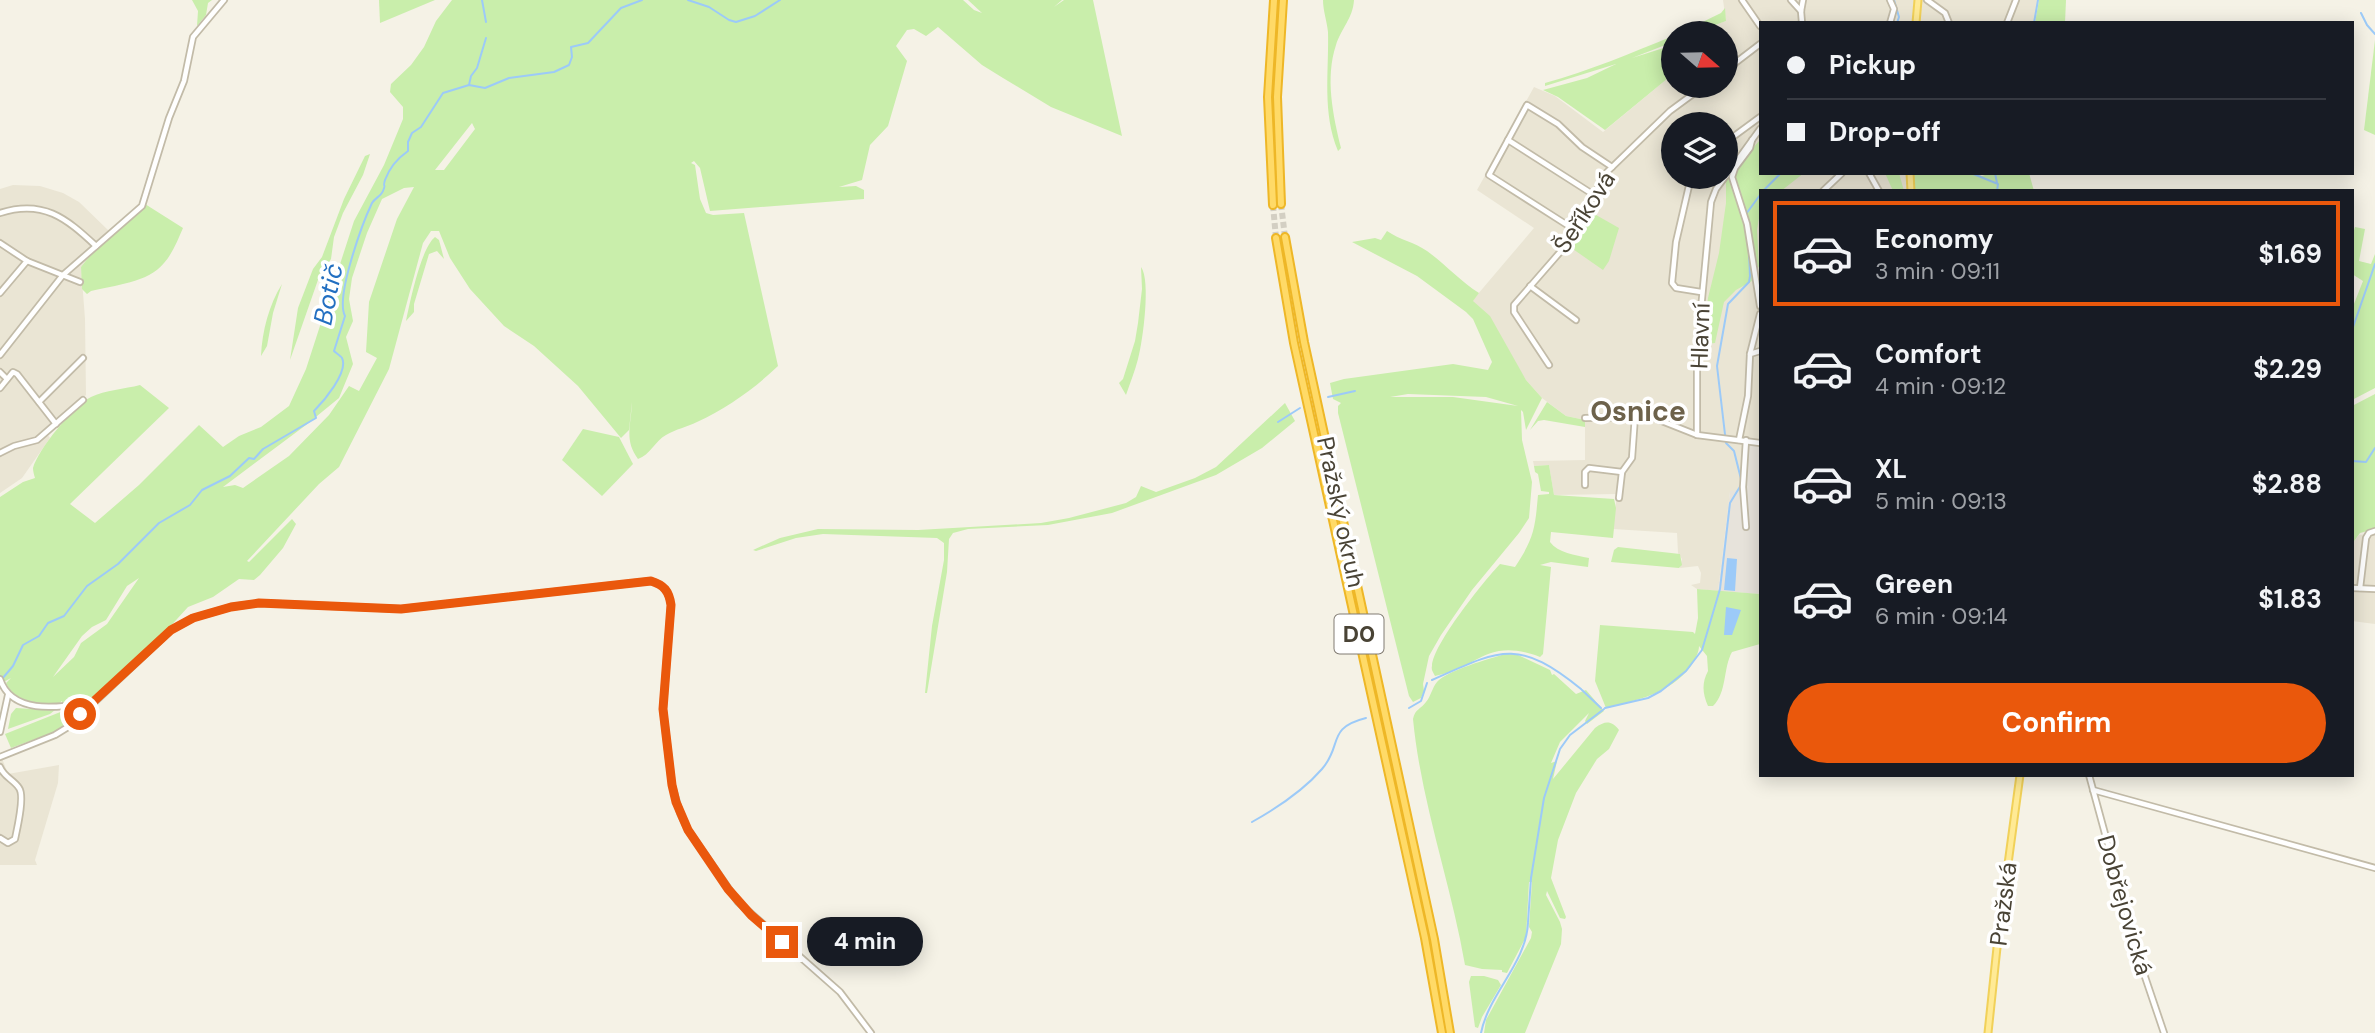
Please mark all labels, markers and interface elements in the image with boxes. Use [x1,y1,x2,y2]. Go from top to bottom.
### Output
north arrow [1661,21,1738,98]
map controls [1661,21,1738,189]
text: Pickup [1829,48,1916,82]
button: layers [1661,112,1738,189]
text: Drop-off [1829,115,1941,149]
street label: Šeříková [1546,165,1622,259]
icon: car [1791,222,1854,285]
text: Economy [1875,222,1993,256]
text: $1.69 [2259,237,2322,271]
text: 3 min · 09:11 [1875,256,2000,286]
water label: Botič [305,260,351,328]
street label: Hlavní [1683,302,1717,370]
icon: car [1791,337,1854,400]
text: Comfort [1875,337,1981,371]
text: $2.29 [2253,352,2322,386]
text: 4 min · 09:12 [1875,371,2006,401]
district label: Osnice [1590,393,1686,430]
street label: Pražský okruh [1310,434,1372,590]
icon: car [1791,452,1854,515]
text: XL [1875,452,1907,486]
text: $2.88 [2252,467,2322,501]
text: 5 min · 09:13 [1875,486,2007,516]
icon: car [1791,567,1854,630]
text: Green [1875,567,1953,601]
text: $1.83 [2258,582,2322,616]
text: 6 min · 09:14 [1875,601,2008,631]
road number: D0 [1334,614,1384,654]
button: Confirm [1787,683,2326,763]
route start [64,698,96,730]
street label: Dobřejovická [2090,831,2160,979]
street label: Pražská [1982,860,2024,948]
callout: 4 min [806,918,922,967]
route end [766,926,798,958]
text: 4 min [834,926,896,956]

